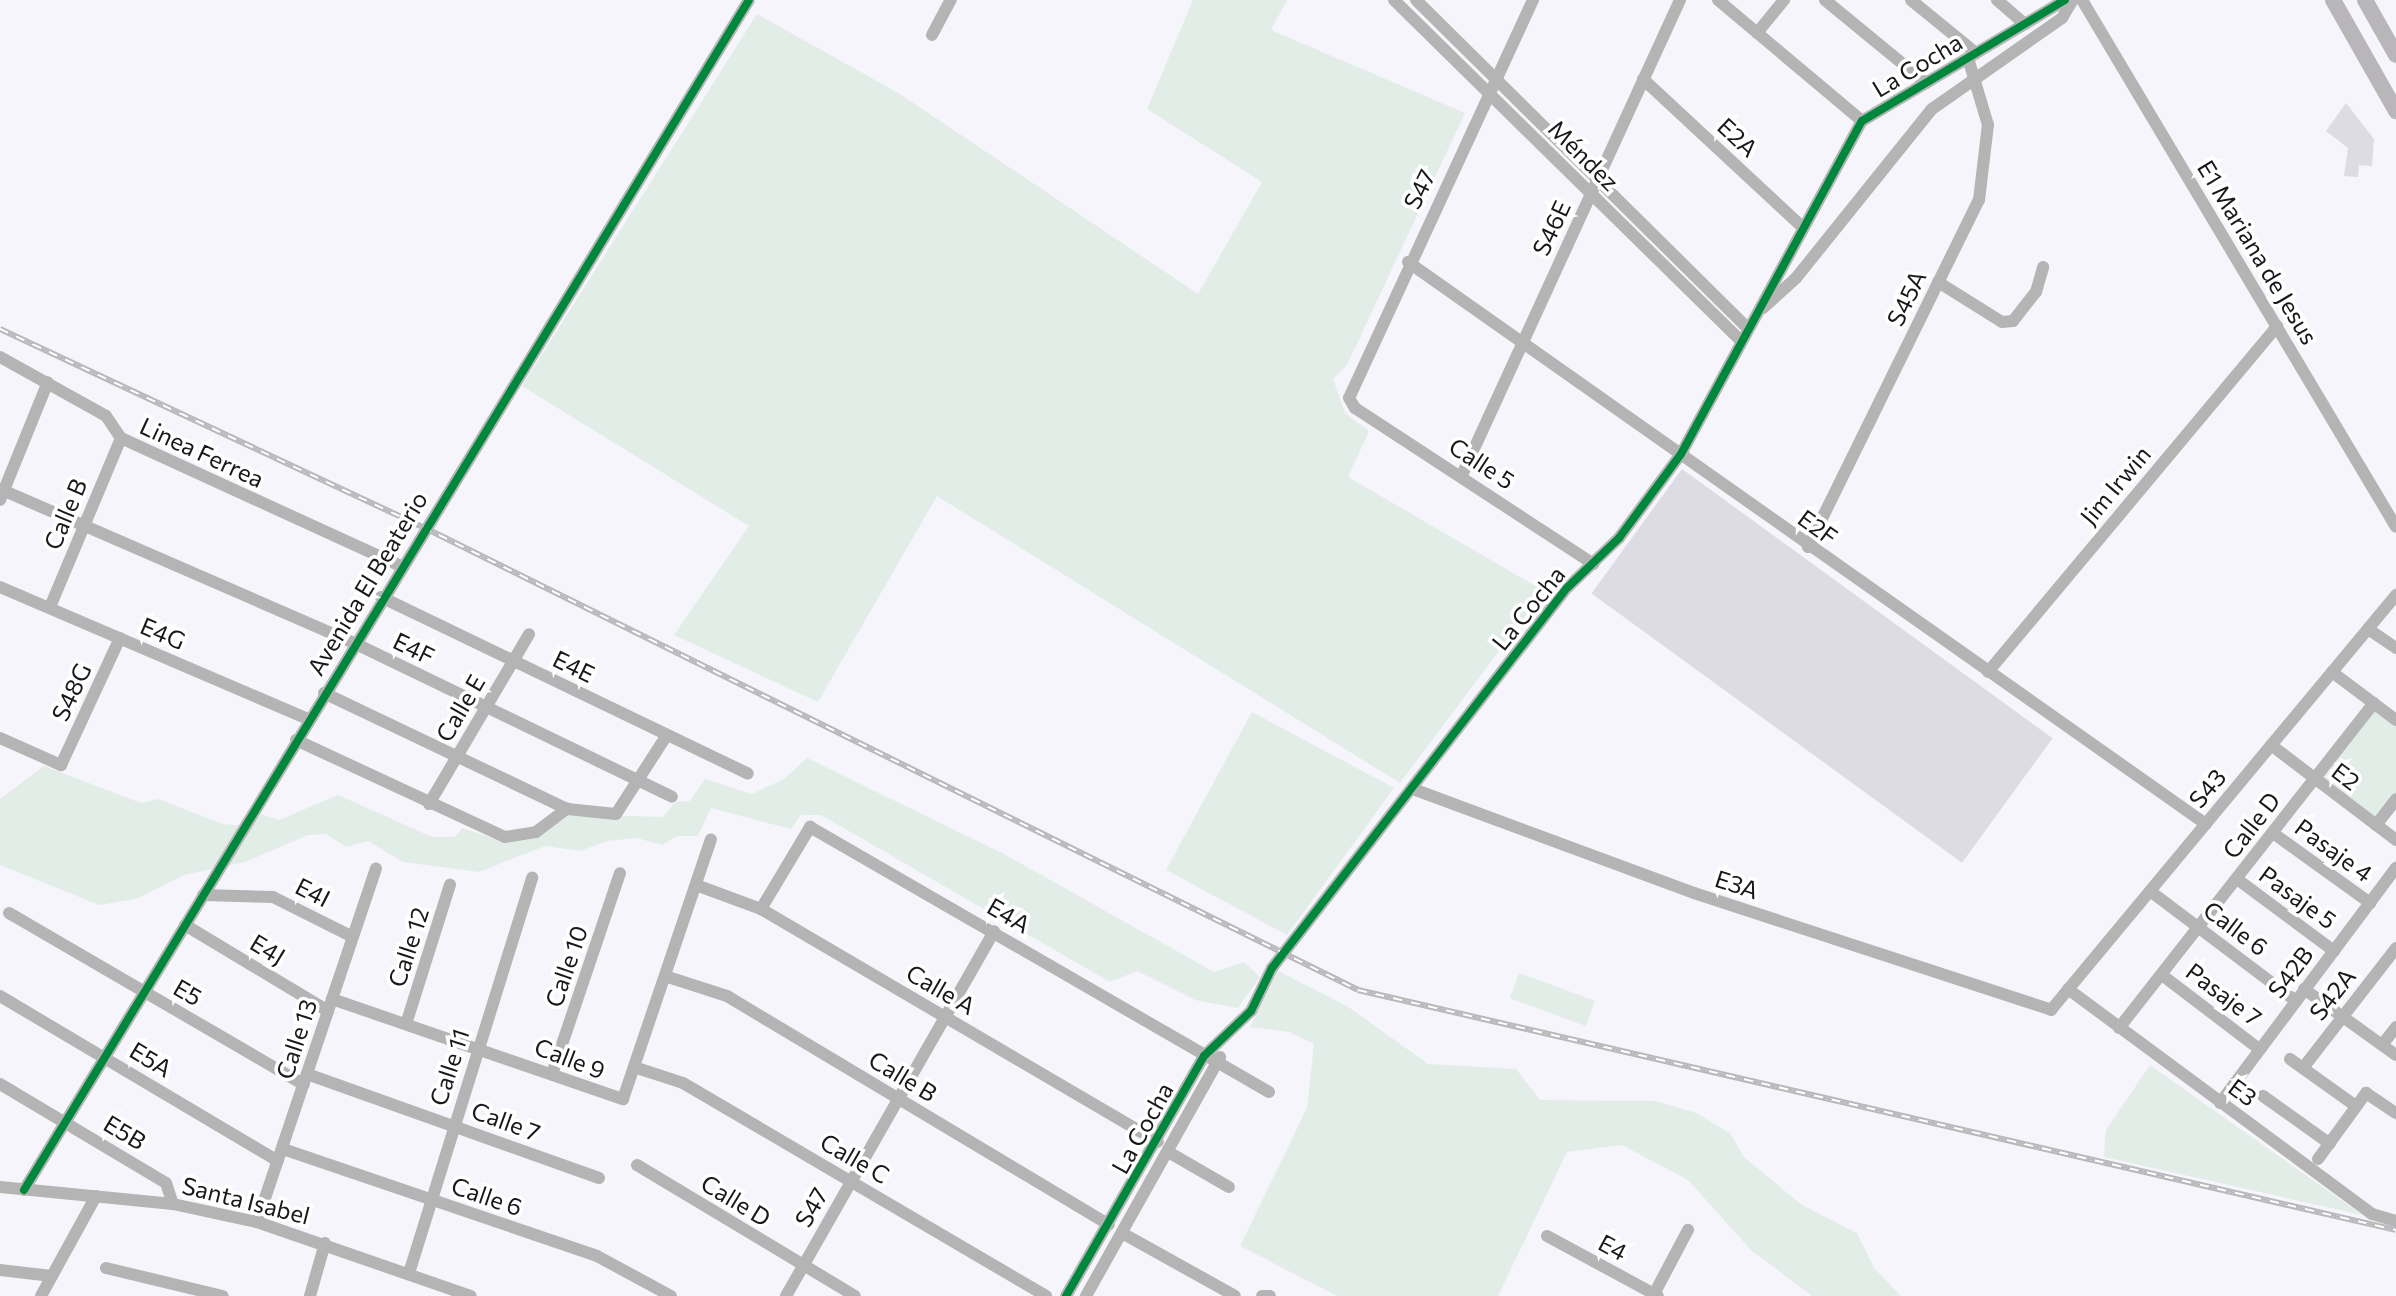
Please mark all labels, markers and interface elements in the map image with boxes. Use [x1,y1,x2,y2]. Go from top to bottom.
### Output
street label: La Cocha [1867,27,1967,103]
street label: E2A [1712,111,1764,163]
street label: Méndez [1543,114,1625,196]
street label: E1 Mariana de Jesus [2192,155,2324,349]
street label: S47 [1397,164,1441,214]
street label: S46E [1526,196,1576,260]
street label: S45A [1880,265,1932,331]
street label: Linea Ferrea [135,411,269,493]
street label: Calle 5 [1444,431,1520,495]
street label: Jim Irwin [2074,440,2156,530]
street label: Calle B [37,474,93,554]
street label: Avenida El Beaterio [301,486,433,680]
street label: E2F [1793,503,1843,551]
street label: La Cocha [1485,560,1571,656]
street label: E4G [136,611,190,655]
street label: E4F [389,626,439,670]
street label: E4E [549,644,599,688]
street label: S48G [45,658,97,726]
street label: Calle E [429,669,491,747]
street label: E2 [2326,756,2366,796]
street label: S43 [2182,763,2232,813]
street label: Calle D [2216,786,2286,864]
street label: Pasaje 4 [2290,812,2378,888]
street label: Pasaje 5 [2254,859,2342,935]
street label: E3A [1712,864,1762,904]
street label: E4I [291,871,335,913]
street label: E4A [982,891,1036,939]
street label: Calle 6 [2198,895,2274,961]
street label: Calle 12 [382,904,434,990]
street label: Calle 10 [539,921,593,1011]
street label: E4J [245,928,291,970]
street label: S42B [2261,941,2319,1003]
street label: Pasaje 7 [2181,956,2267,1032]
street label: Calle A [901,958,981,1020]
street label: S42A [2303,962,2361,1026]
street label: E5 [169,973,207,1011]
street label: Calle 13 [270,995,322,1083]
street label: Calle 11 [423,1025,475,1109]
street label: Calle 9 [531,1031,609,1085]
street label: E5A [125,1035,177,1083]
street label: Calle B [864,1045,942,1107]
street label: E3 [2223,1072,2263,1112]
street label: La Cocha [1105,1077,1179,1179]
street label: Calle 7 [468,1095,544,1147]
street label: E5B [99,1108,151,1156]
street label: Calle C [815,1127,895,1189]
street label: Calle D [696,1168,776,1232]
street label: Santa Isabel [179,1170,313,1230]
street label: Calle 6 [448,1171,526,1221]
street label: S47 [788,1182,834,1232]
street label: E4 [1594,1228,1632,1266]

